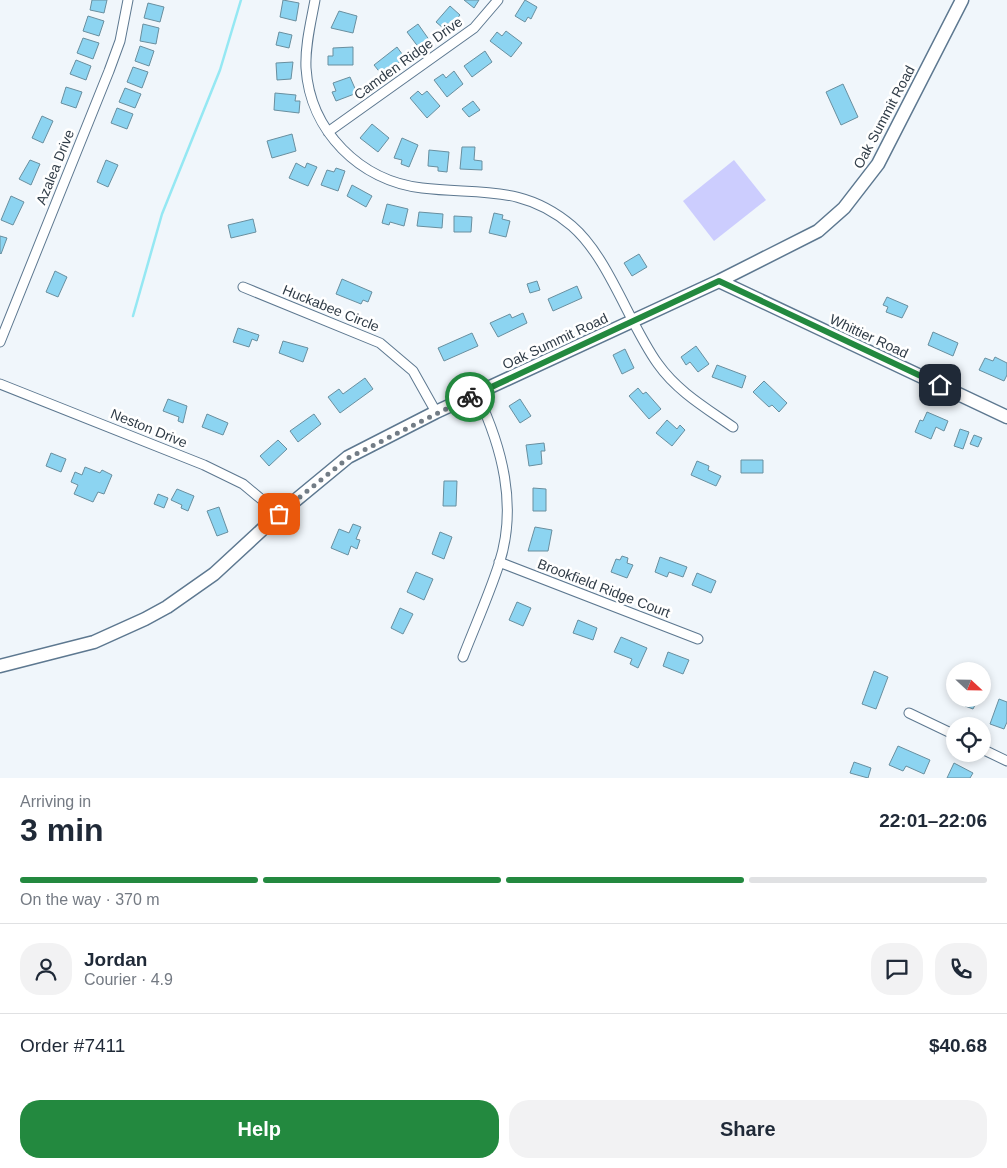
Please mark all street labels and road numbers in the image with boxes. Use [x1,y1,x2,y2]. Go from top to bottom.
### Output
street label: Camden Ridge Drive [351,13,465,103]
street label: Oak Summit Road [850,63,918,171]
street label: Azalea Drive [33,127,77,207]
street label: Huckabee Circle [280,281,382,335]
street label: Oak Summit Road [500,310,610,372]
street label: Whittier Road [827,311,911,361]
street label: Neston Drive [108,405,190,451]
street label: Brookfield Ridge Court [535,555,673,621]

